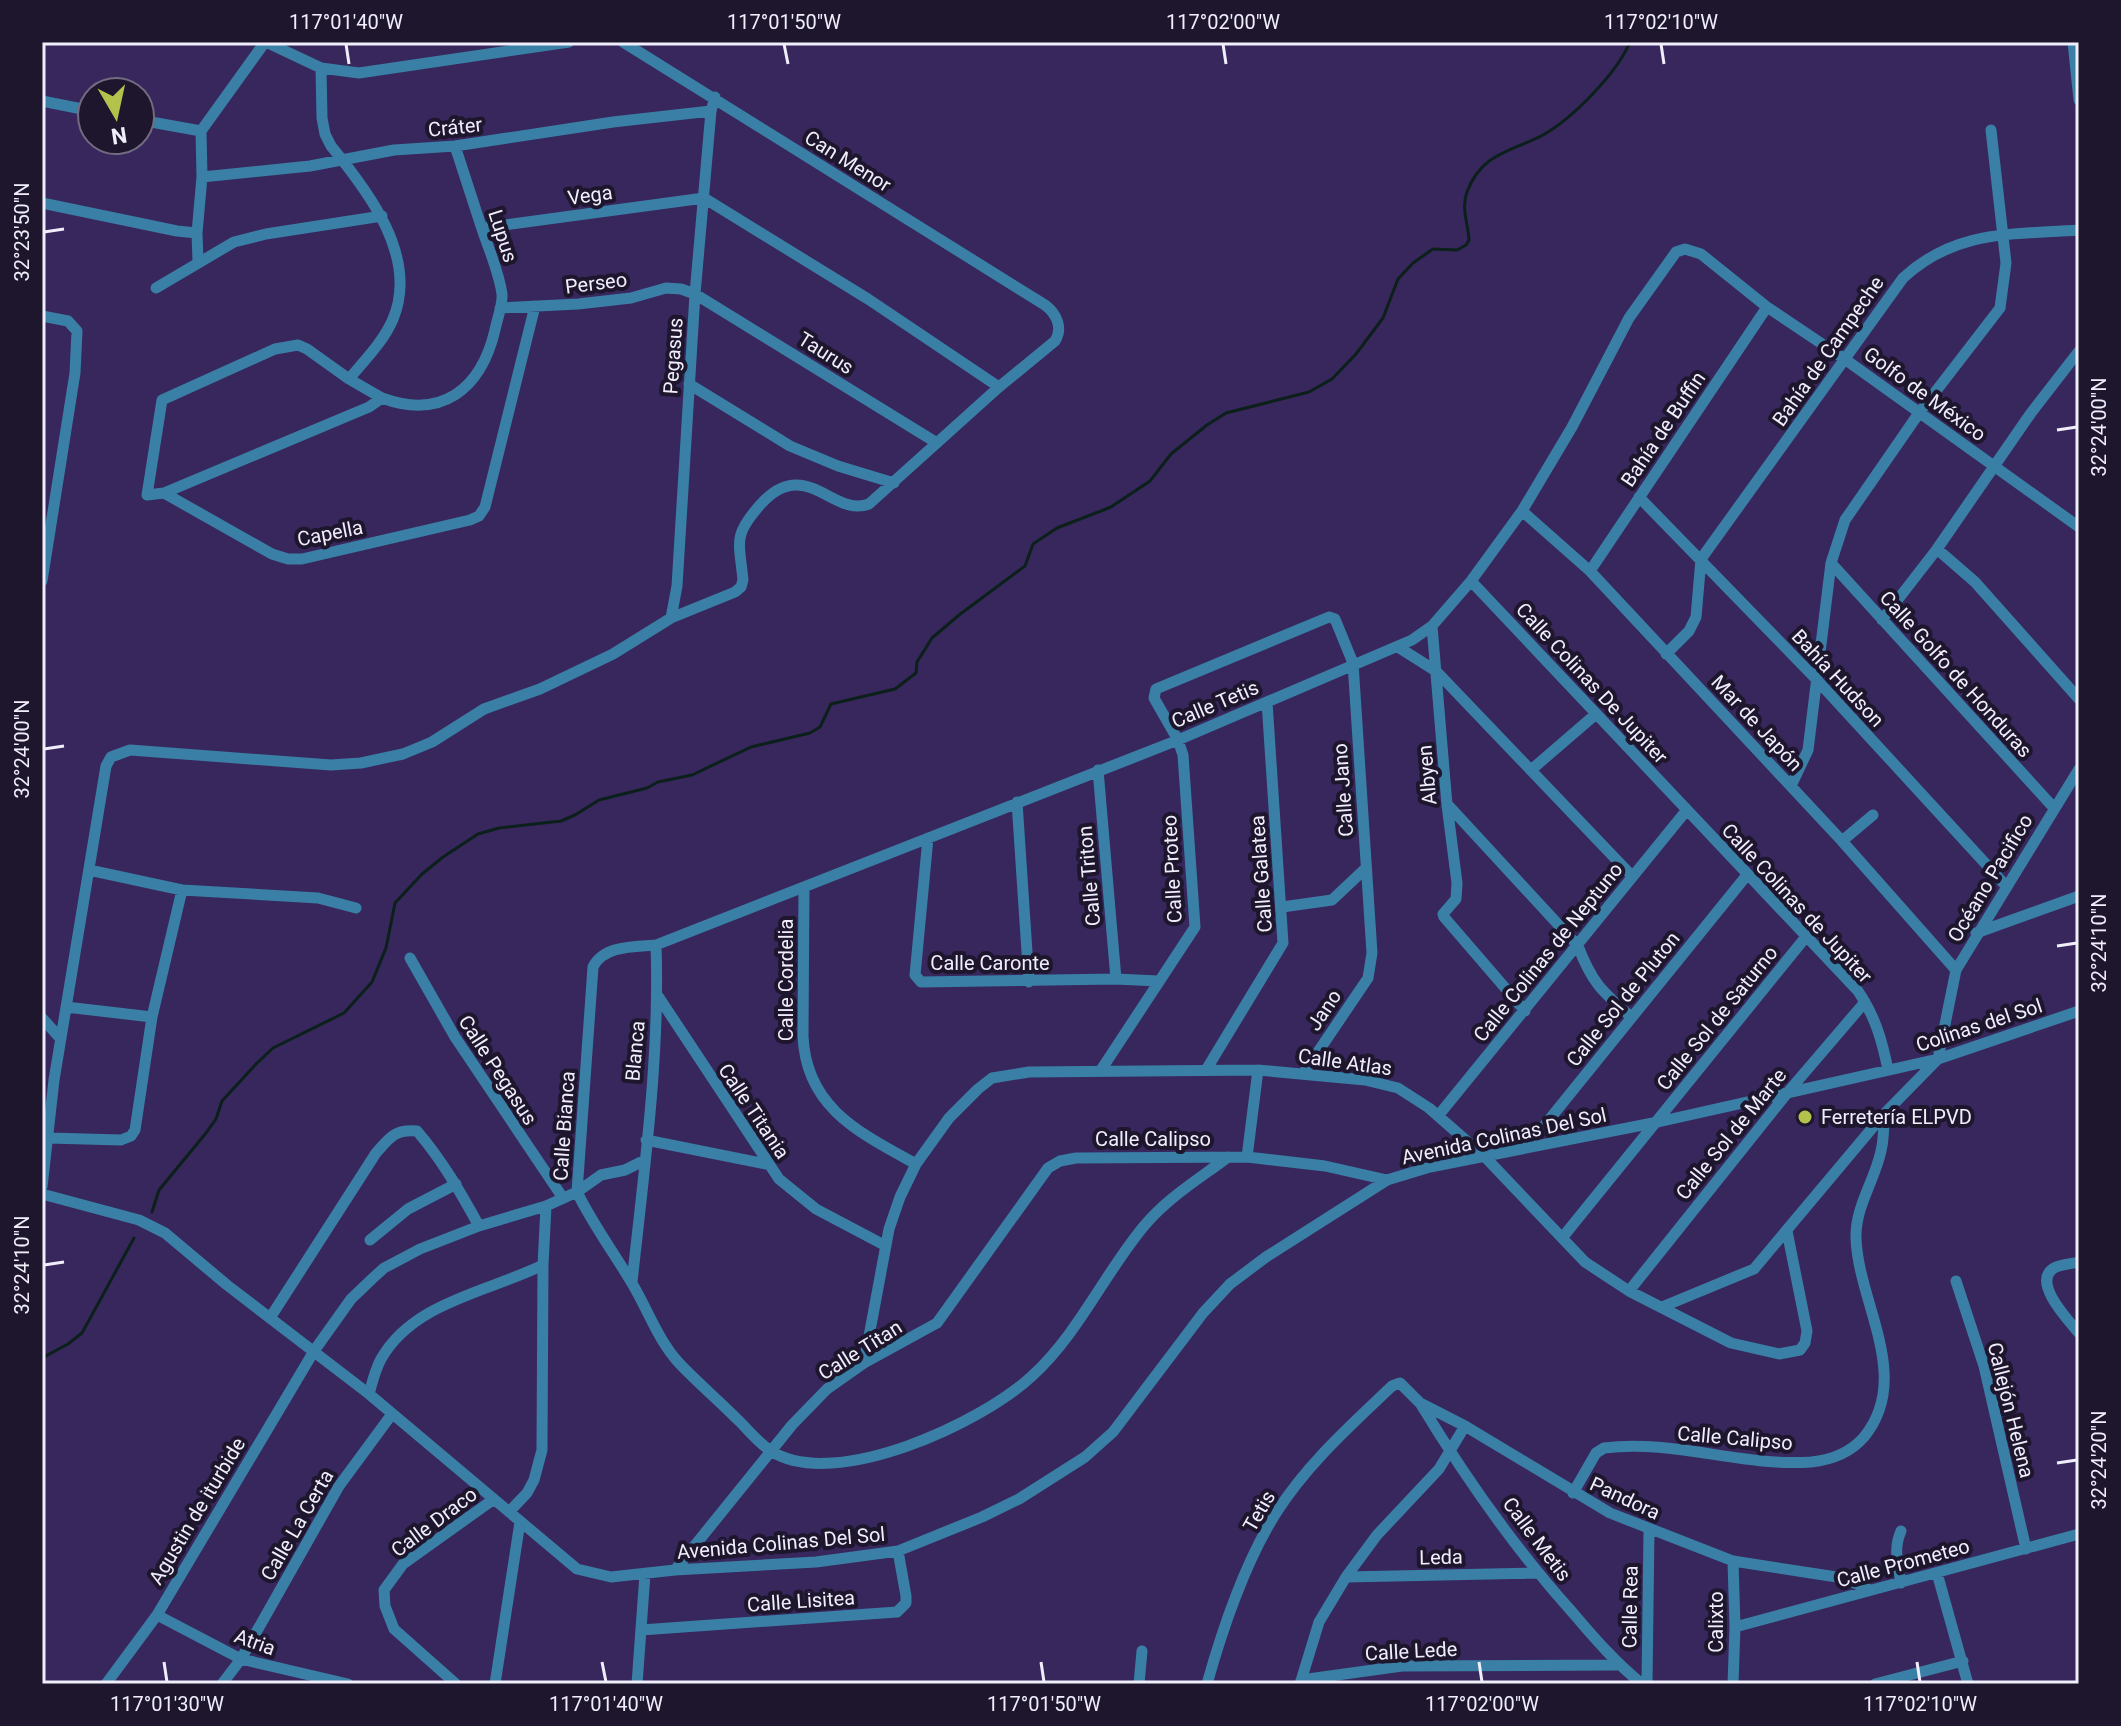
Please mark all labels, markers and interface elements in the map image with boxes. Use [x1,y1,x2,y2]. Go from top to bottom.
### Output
text: 117°01'40"W [289,10,403,34]
text: 117°01'50"W [727,10,841,34]
text: 117°02'00"W [1166,10,1280,34]
text: 117°02'10"W [1604,10,1718,34]
north arrow [76,76,156,156]
street label: Cráter [427,112,483,142]
text: N [109,122,129,149]
street label: Can Menor [800,125,896,197]
street label: Vega [566,180,614,210]
text: 32°23'50"N [10,182,34,282]
street label: Lupus [483,207,523,265]
street label: Perseo [564,267,628,299]
street label: Bahía de Campeche [1767,271,1889,431]
street label: Pegasus [658,317,688,395]
street label: Taurus [794,327,858,379]
street label: Golfo de México [1859,342,1991,446]
street label: Bahía de Buffin [1616,367,1710,491]
text: 32°24'00"N [2087,377,2111,477]
street label: Capella [295,515,365,551]
street label: Calle Golfo de Honduras [1875,586,2037,762]
street label: Calle Colinas De Jupiter [1511,598,1673,769]
street label: Bahía Hudson [1787,624,1889,732]
street label: Mar de Japón [1706,670,1808,776]
street label: Calle Tetis [1168,675,1262,733]
text: 32°24'00"N [10,699,34,799]
street label: Calle Jano [1328,742,1358,838]
street label: Albyen [1412,744,1442,806]
street label: Océano Pacifico [1942,810,2038,946]
street label: Calle Proteo [1157,814,1187,924]
street label: Calle Galatea [1245,815,1277,933]
street label: Calle Colinas de Jupiter [1717,818,1877,988]
street label: Calle Triton [1073,825,1105,927]
street label: Calle Colinas de Neptuno [1468,858,1628,1046]
text: 32°24'10"N [2087,893,2111,993]
street label: Calle Cordelia [774,919,798,1041]
street label: Calle Sol de Pluton [1561,927,1685,1071]
street label: Calle Sol de Saturno [1651,941,1783,1095]
street label: Calle Caronte [930,951,1050,975]
street label: Jano [1302,985,1346,1035]
street label: Colinas del Sol [1913,993,2045,1057]
street label: Calle Pegasus [454,1011,542,1129]
street label: Blanca [620,1020,650,1082]
street label: Calle Atlas [1296,1044,1394,1080]
street label: Calle Titania [713,1059,795,1163]
street label: Calle Sol de Marte [1671,1064,1791,1204]
street label: Calle Bianca [548,1070,580,1182]
street label: Avenida Colinas Del Sol [1399,1103,1609,1169]
place label: Ferretería ELPVD [1821,1105,1972,1129]
marker: Ferretería ELPVD [1796,1108,1814,1126]
street label: Calle Calipso [1095,1127,1211,1151]
text: 32°24'10"N [10,1215,34,1315]
street label: Calle Titan [814,1315,906,1385]
street label: Callejón Helena [1983,1340,2039,1480]
text: 32°24'20"N [2087,1410,2111,1510]
street label: Calle Calipso [1676,1421,1794,1455]
street label: Agustin de iturbide [144,1433,250,1589]
street label: Calle La Certa [256,1465,338,1585]
street label: Pandora [1586,1471,1664,1525]
street label: Calle Draco [386,1482,482,1562]
street label: Tetis [1238,1486,1280,1536]
street label: Calle Metis [1498,1492,1576,1586]
street label: Avenida Colinas Del Sol [676,1522,886,1564]
street label: Calle Prometeo [1834,1534,1972,1592]
street label: Leda [1419,1545,1463,1569]
street label: Calle Rea [1617,1565,1643,1649]
street label: Calle Lisitea [746,1585,856,1617]
street label: Calixto [1704,1591,1728,1653]
street label: Atria [231,1624,279,1660]
street label: Calle Lede [1364,1637,1458,1665]
text: 117°01'30"W [110,1692,224,1716]
text: 117°01'40"W [549,1692,663,1716]
text: 117°01'50"W [987,1692,1101,1716]
text: 117°02'00"W [1425,1692,1539,1716]
text: 117°02'10"W [1863,1692,1977,1716]

